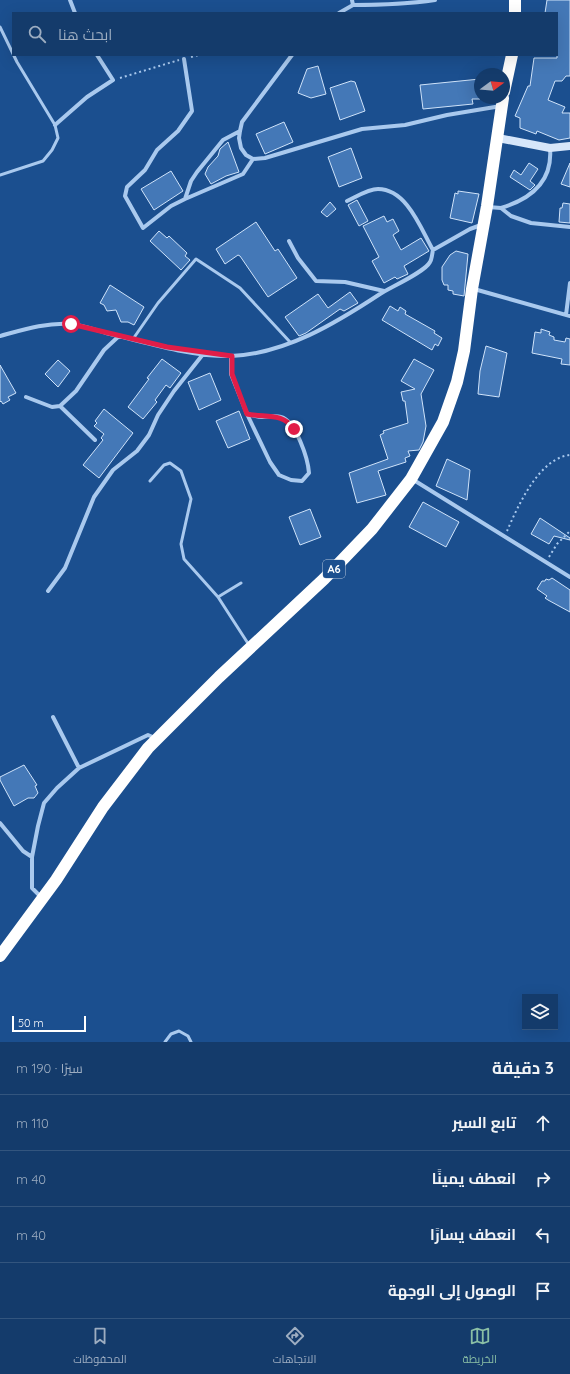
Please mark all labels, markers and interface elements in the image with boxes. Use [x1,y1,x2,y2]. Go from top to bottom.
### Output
search box [12,12,558,56]
icon: search [26,23,48,45]
text: ابحث هنا [58,25,112,44]
north arrow [474,68,510,104]
route start [62,315,80,333]
route end [285,420,303,438]
road number: A6 [323,560,345,578]
map controls [522,994,558,1030]
button: layers [522,994,558,1030]
scale bar [12,1014,86,1033]
text: 50 m [18,1016,44,1030]
text: 3 دقيقة [492,1057,554,1078]
text: سيرًا · 190 m [16,1060,83,1076]
icon: ahead [532,1112,554,1134]
text: تابع السير [452,1113,516,1132]
text: 110 m [16,1115,49,1131]
icon: right [532,1168,554,1190]
text: انعطف يمينًا [432,1169,516,1188]
text: 40 m [16,1171,46,1187]
icon: left [532,1224,554,1246]
text: انعطف يسارًا [430,1225,516,1244]
text: 40 m [16,1227,46,1243]
icon: arrive [532,1280,554,1302]
text: الوصول إلى الوجهة [388,1281,516,1300]
tab: المحفوظات [73,1325,127,1369]
tab: الاتجاهات [273,1325,316,1369]
tab: الخريطة [463,1325,497,1369]

